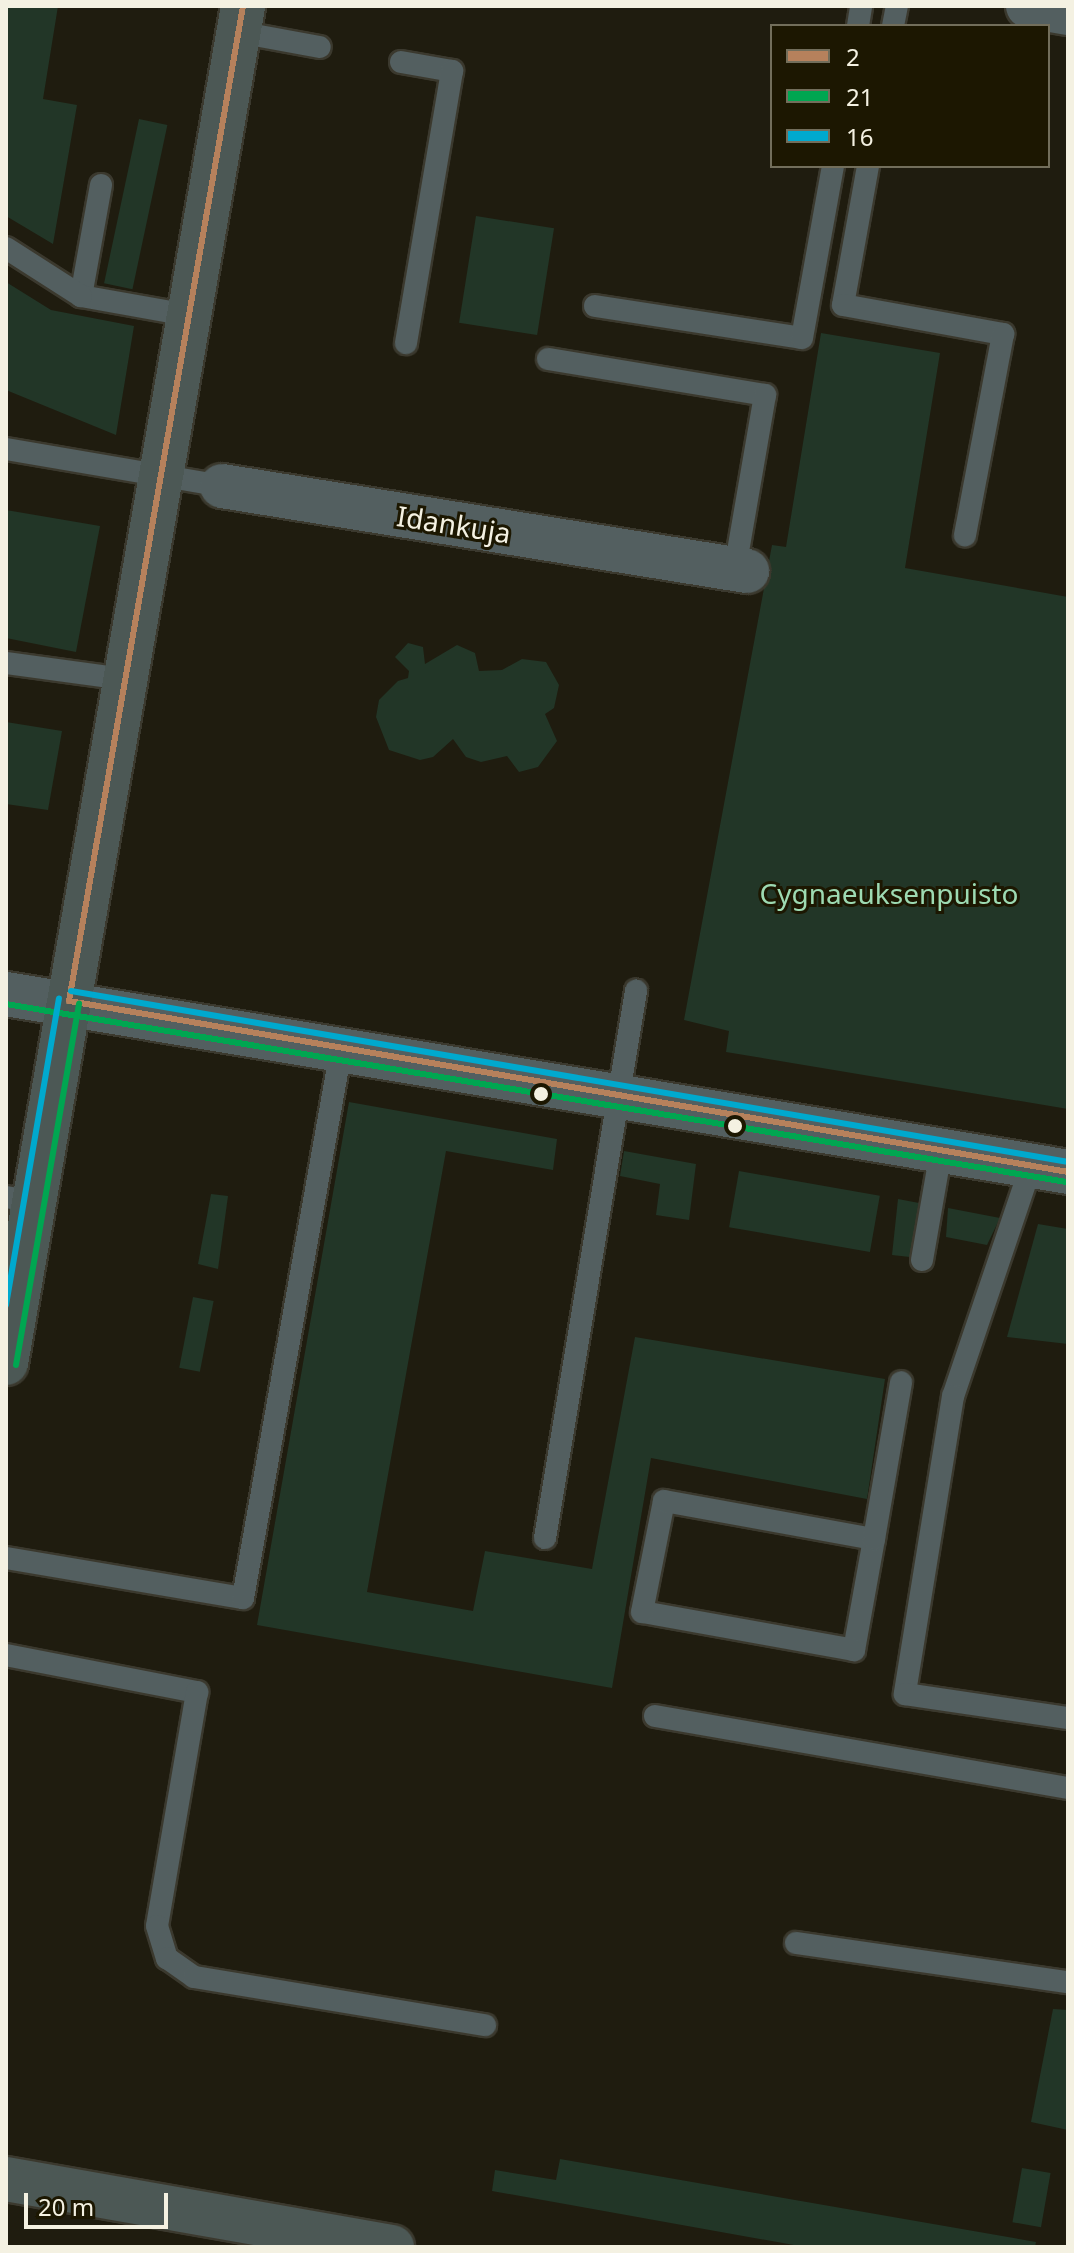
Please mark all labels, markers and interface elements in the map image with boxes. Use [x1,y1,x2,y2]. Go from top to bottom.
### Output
legend [770,24,1050,168]
text: 2 [846,40,860,73]
text: 21 [846,80,873,113]
text: 16 [846,120,873,153]
street label: Idankuja [395,498,513,550]
park label: Cygnaeuksenpuisto [760,876,1018,910]
unlabelled marker [533,1086,549,1102]
unlabelled marker [727,1118,743,1134]
scale bar [28,2177,172,2227]
text: 20 m [38,2190,94,2223]

